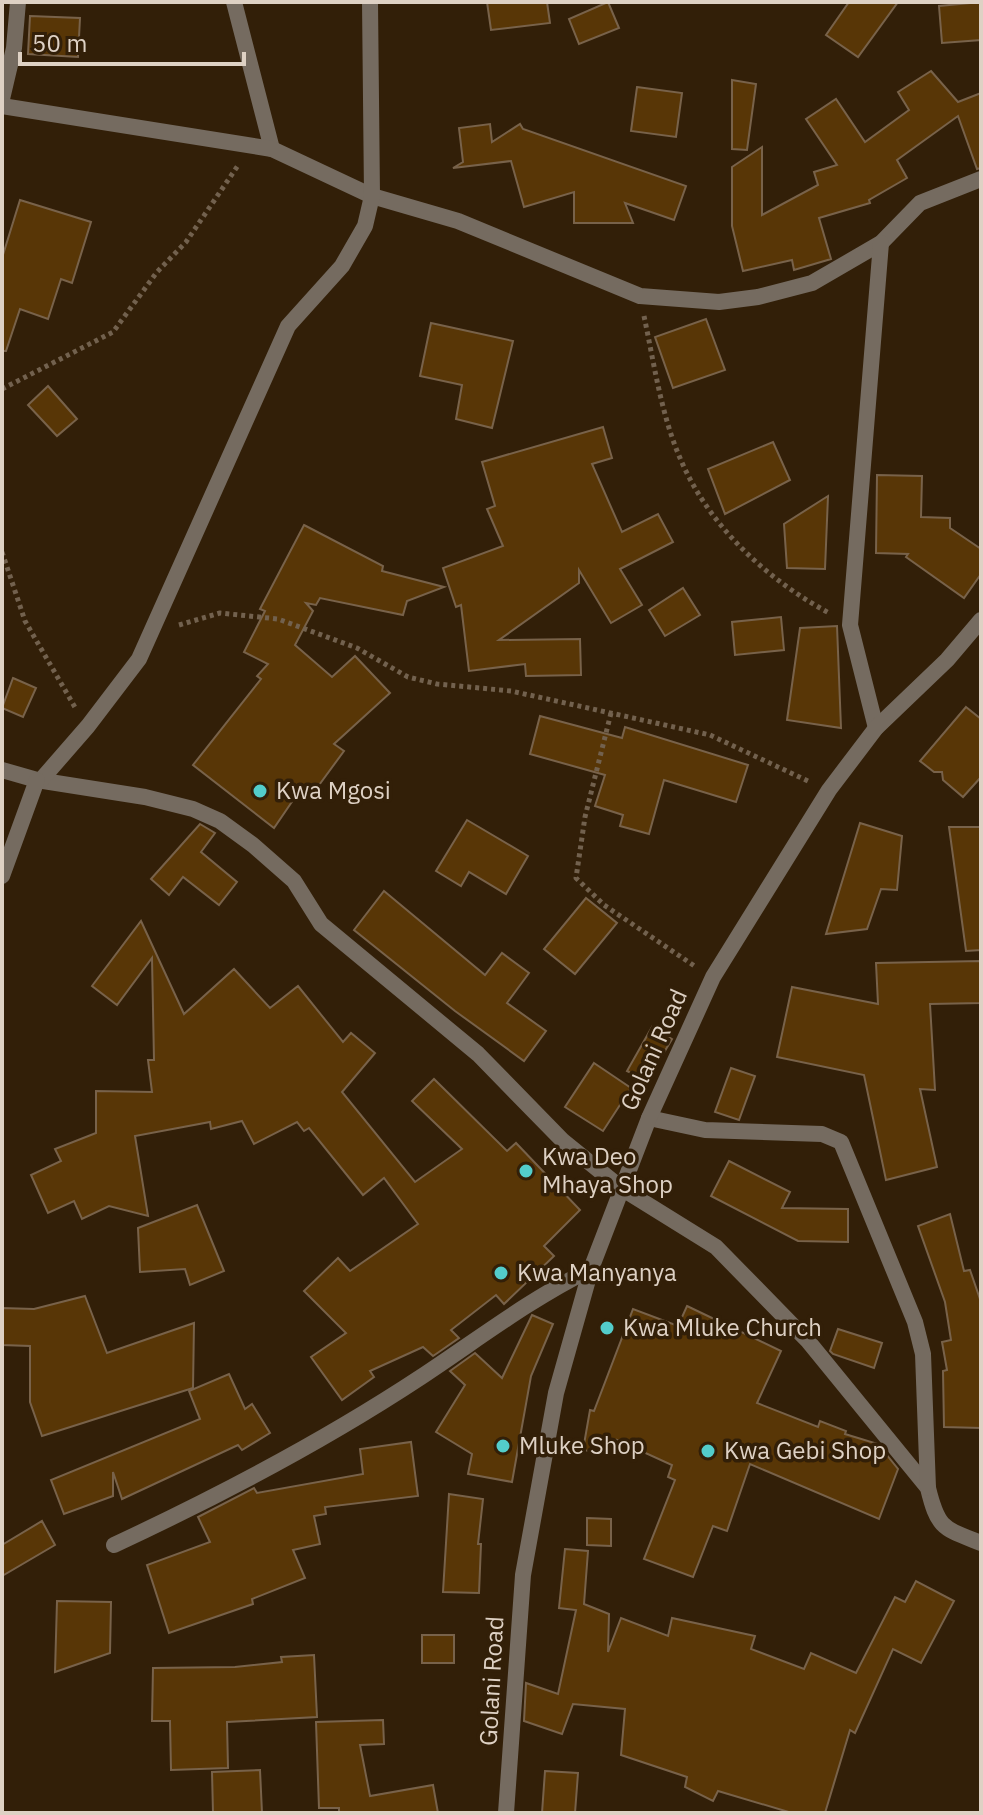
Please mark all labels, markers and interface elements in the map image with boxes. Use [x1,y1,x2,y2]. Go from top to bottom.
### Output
scale bar [20,16,244,66]
text: 50 m [32,27,87,59]
place label: Kwa Mgosi [276,774,391,806]
marker: Kwa Mgosi [251,782,269,800]
street label: Golani Road [612,984,694,1115]
place label: Kwa Deo Mhaya Shop [542,1140,673,1200]
marker: Kwa Deo Mhaya Shop [517,1162,535,1180]
place label: Kwa Manyanya [517,1256,677,1288]
marker: Kwa Manyanya [492,1264,510,1282]
place label: Kwa Mluke Church [623,1311,822,1343]
marker: Kwa Mluke Church [598,1319,616,1337]
place label: Mluke Shop [519,1429,645,1461]
place label: Kwa Gebi Shop [724,1434,886,1466]
marker: Mluke Shop [494,1437,512,1455]
marker: Kwa Gebi Shop [699,1442,717,1460]
street label: Golani Road [472,1615,510,1747]

